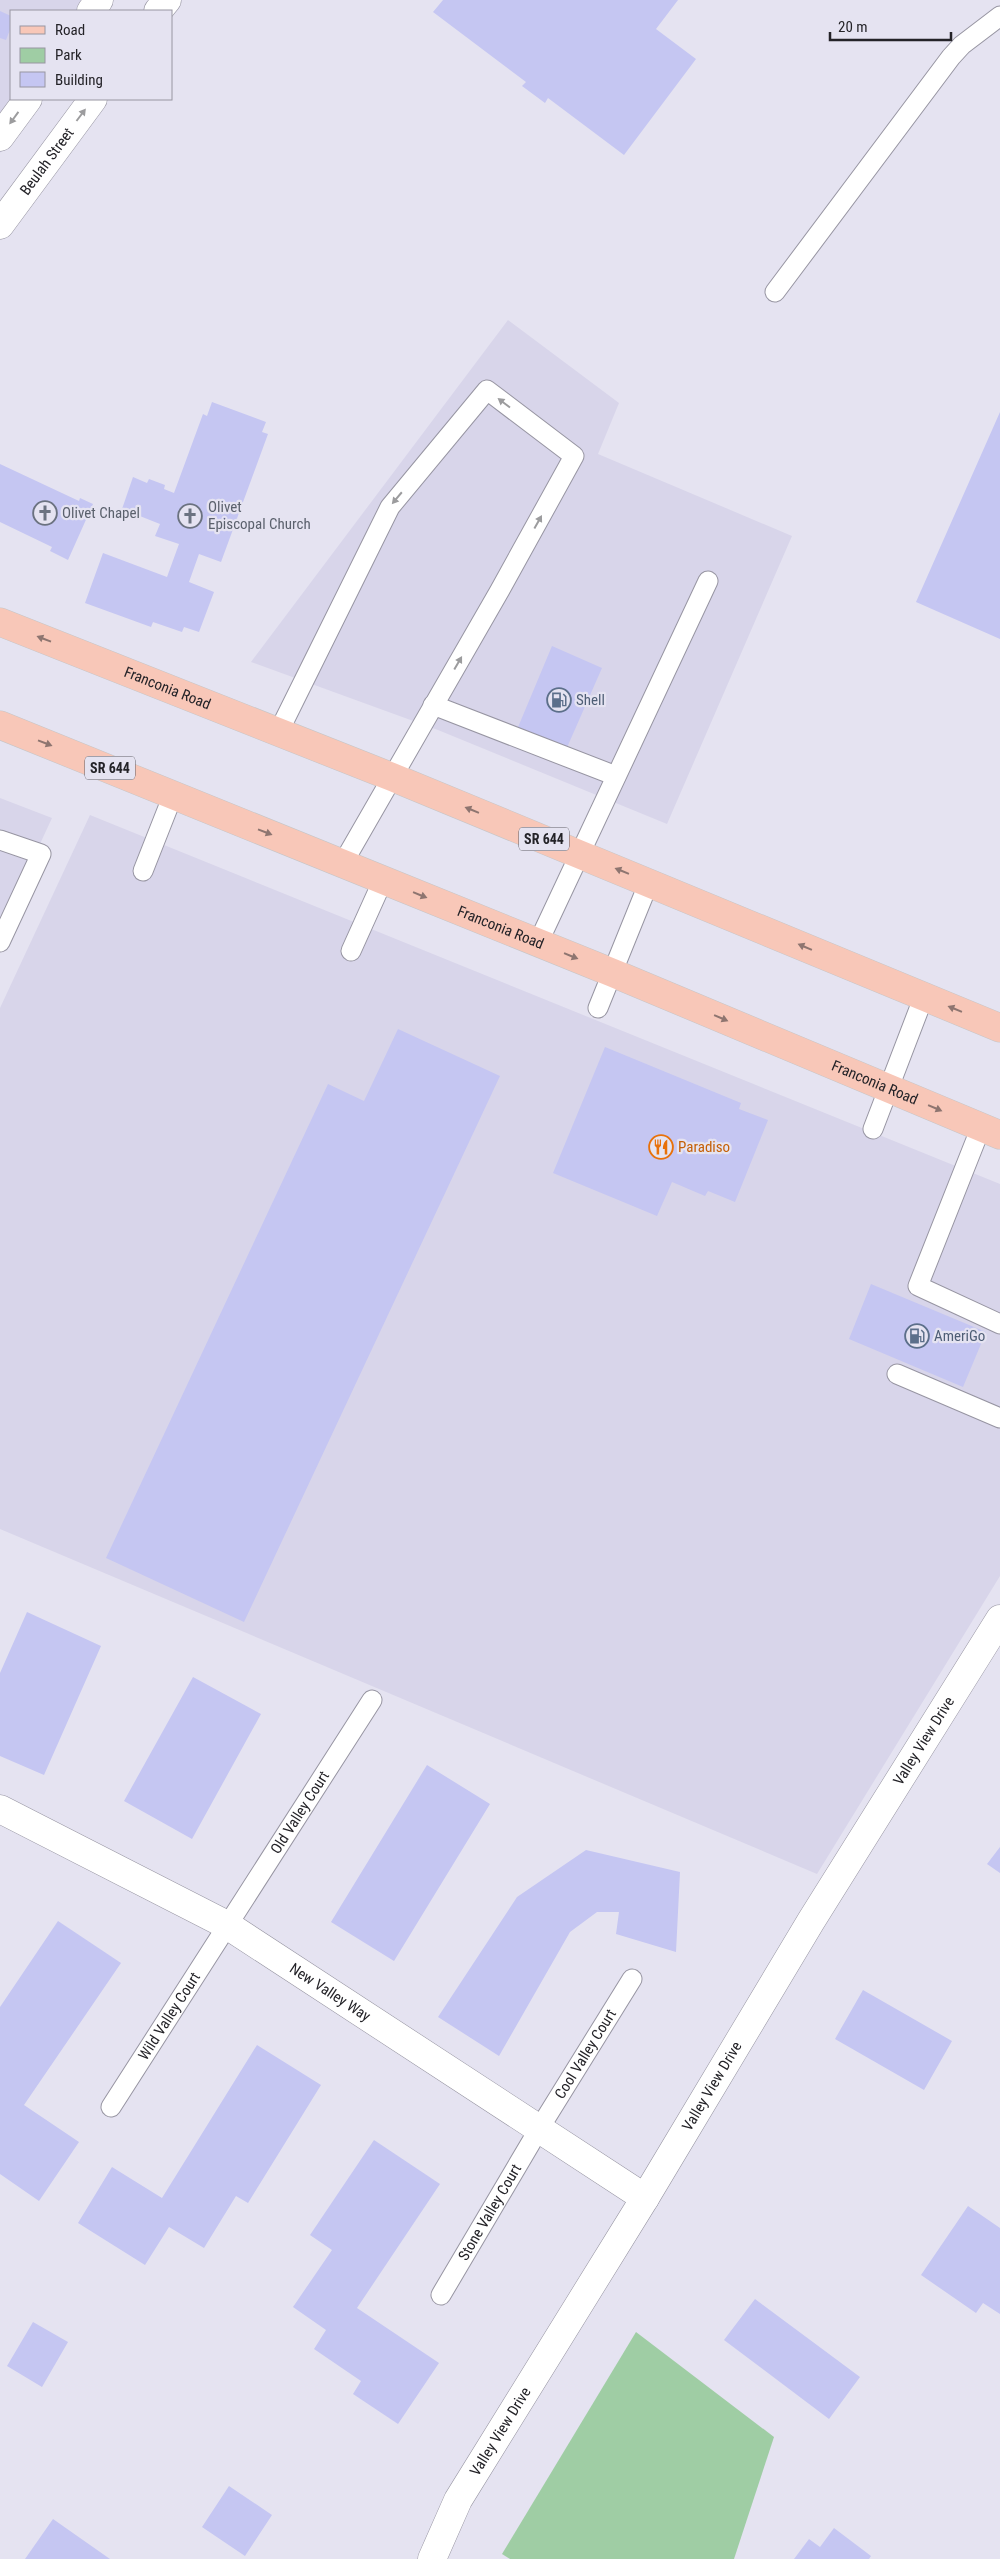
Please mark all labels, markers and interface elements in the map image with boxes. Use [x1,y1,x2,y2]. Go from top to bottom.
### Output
legend [10,10,172,100]
scale bar [830,10,951,42]
text: 20 m [838,18,868,36]
text: Road [55,21,85,39]
text: Park [55,46,82,64]
text: Building [55,71,103,89]
one-way arrow [76,108,86,122]
one-way arrow [9,111,19,125]
street label: Beulah Street [16,124,78,199]
one-way arrow [497,398,511,408]
one-way arrow [392,492,403,504]
place label: Olivet Episcopal Church [208,498,311,533]
church icon: Olivet Chapel [32,500,58,526]
church icon: Olivet Episcopal Church [177,503,203,529]
place label: Olivet Chapel [62,504,140,522]
one-way arrow [534,514,542,529]
one-way arrow [36,635,51,642]
one-way arrow [453,656,462,670]
street label: Franconia Road [121,663,213,713]
fuel station icon: Shell [546,687,572,713]
place label: Shell [576,691,605,709]
one-way arrow [38,739,53,747]
road number: SR 644 [85,756,135,780]
one-way arrow [465,805,479,813]
road number: SR 644 [519,828,569,851]
one-way arrow [257,829,272,836]
one-way arrow [614,867,629,875]
one-way arrow [413,891,428,899]
street label: Franconia Road [455,902,546,953]
one-way arrow [798,942,812,950]
one-way arrow [563,953,578,961]
one-way arrow [947,1005,962,1013]
one-way arrow [714,1015,728,1023]
street label: Franconia Road [829,1057,921,1109]
one-way arrow [928,1104,943,1112]
restaurant icon: Paradiso [648,1134,674,1160]
place label: Paradiso [678,1138,730,1156]
fuel station icon: AmeriGo [904,1323,930,1349]
place label: AmeriGo [934,1327,985,1345]
street label: Valley View Drive [889,1693,958,1788]
street label: Old Valley Court [267,1768,333,1857]
street label: New Valley Way [286,1959,374,2025]
street label: Wild Valley Court [135,1969,204,2063]
street label: Cool Valley Court [551,2006,620,2102]
street label: Valley View Drive [678,2038,746,2134]
street label: Stone Valley Court [454,2161,525,2264]
street label: Valley View Drive [466,2384,535,2479]

